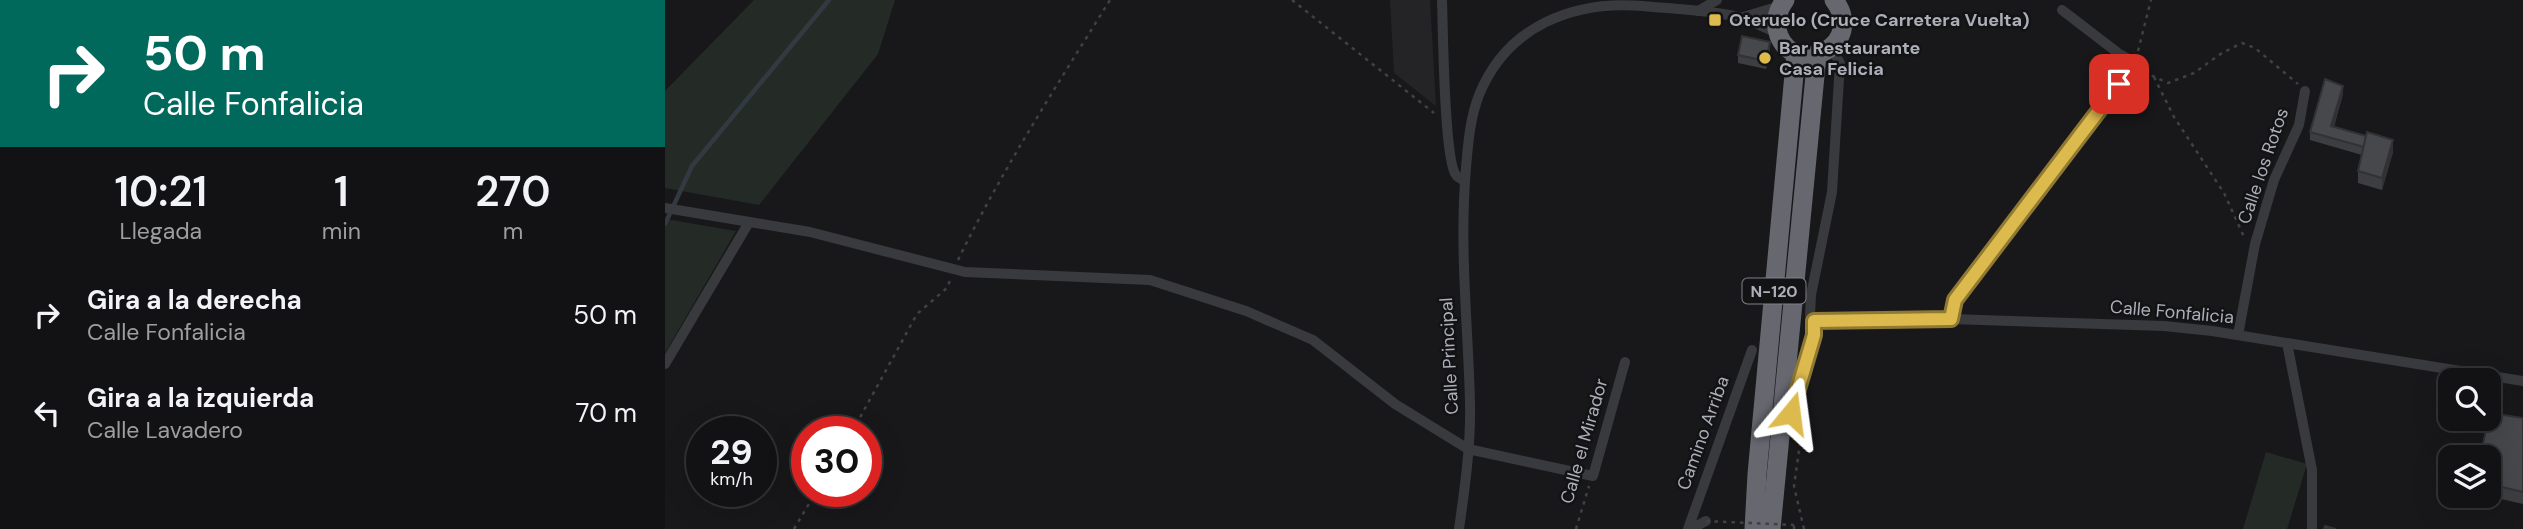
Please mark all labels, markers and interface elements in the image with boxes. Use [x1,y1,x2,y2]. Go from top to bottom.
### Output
place label: Oteruelo (Cruce Carretera Vuelta) [1729,8,2029,32]
marker: Oteruelo (Cruce Carretera Vuelta) [1707,12,1723,28]
text: 50 m [143,21,266,85]
icon: right [28,28,119,119]
place label: Bar Restaurante Casa Felicia [1779,36,1921,81]
marker: Bar Restaurante Casa Felicia [1757,50,1773,66]
pin [2089,54,2149,114]
icon: arrive [2100,65,2138,103]
text: Calle Fonfalicia [143,83,364,125]
street label: Calle los Rotos [2232,105,2294,227]
text: 10:21 [114,164,207,219]
text: 1 [334,164,349,219]
text: 270 [475,164,551,219]
text: Llegada [120,216,202,246]
text: min [322,216,361,246]
text: m [503,216,523,246]
road number: N-120 [1743,278,1805,304]
text: Gira a la derecha [87,283,302,317]
street label: Calle Fonfalicia [2109,295,2235,329]
icon: right [28,296,66,334]
street label: Calle Principal [1434,297,1464,415]
text: 50 m [573,298,637,332]
text: Calle Fonfalicia [87,317,246,347]
map controls [2438,368,2501,508]
button: search [2438,368,2501,431]
street label: Camino Arriba [1671,373,1735,493]
street label: Calle el Mirador [1555,375,1613,506]
position arrow [1754,376,1828,450]
text: Gira a la izquierda [87,381,314,415]
icon: left [28,394,66,432]
text: 70 m [576,396,637,430]
text: Calle Lavadero [87,415,243,445]
speed limit sign: 30 [791,416,882,507]
text: 29 [710,429,753,475]
button: layers [2438,445,2501,508]
text: km/h [710,467,753,491]

